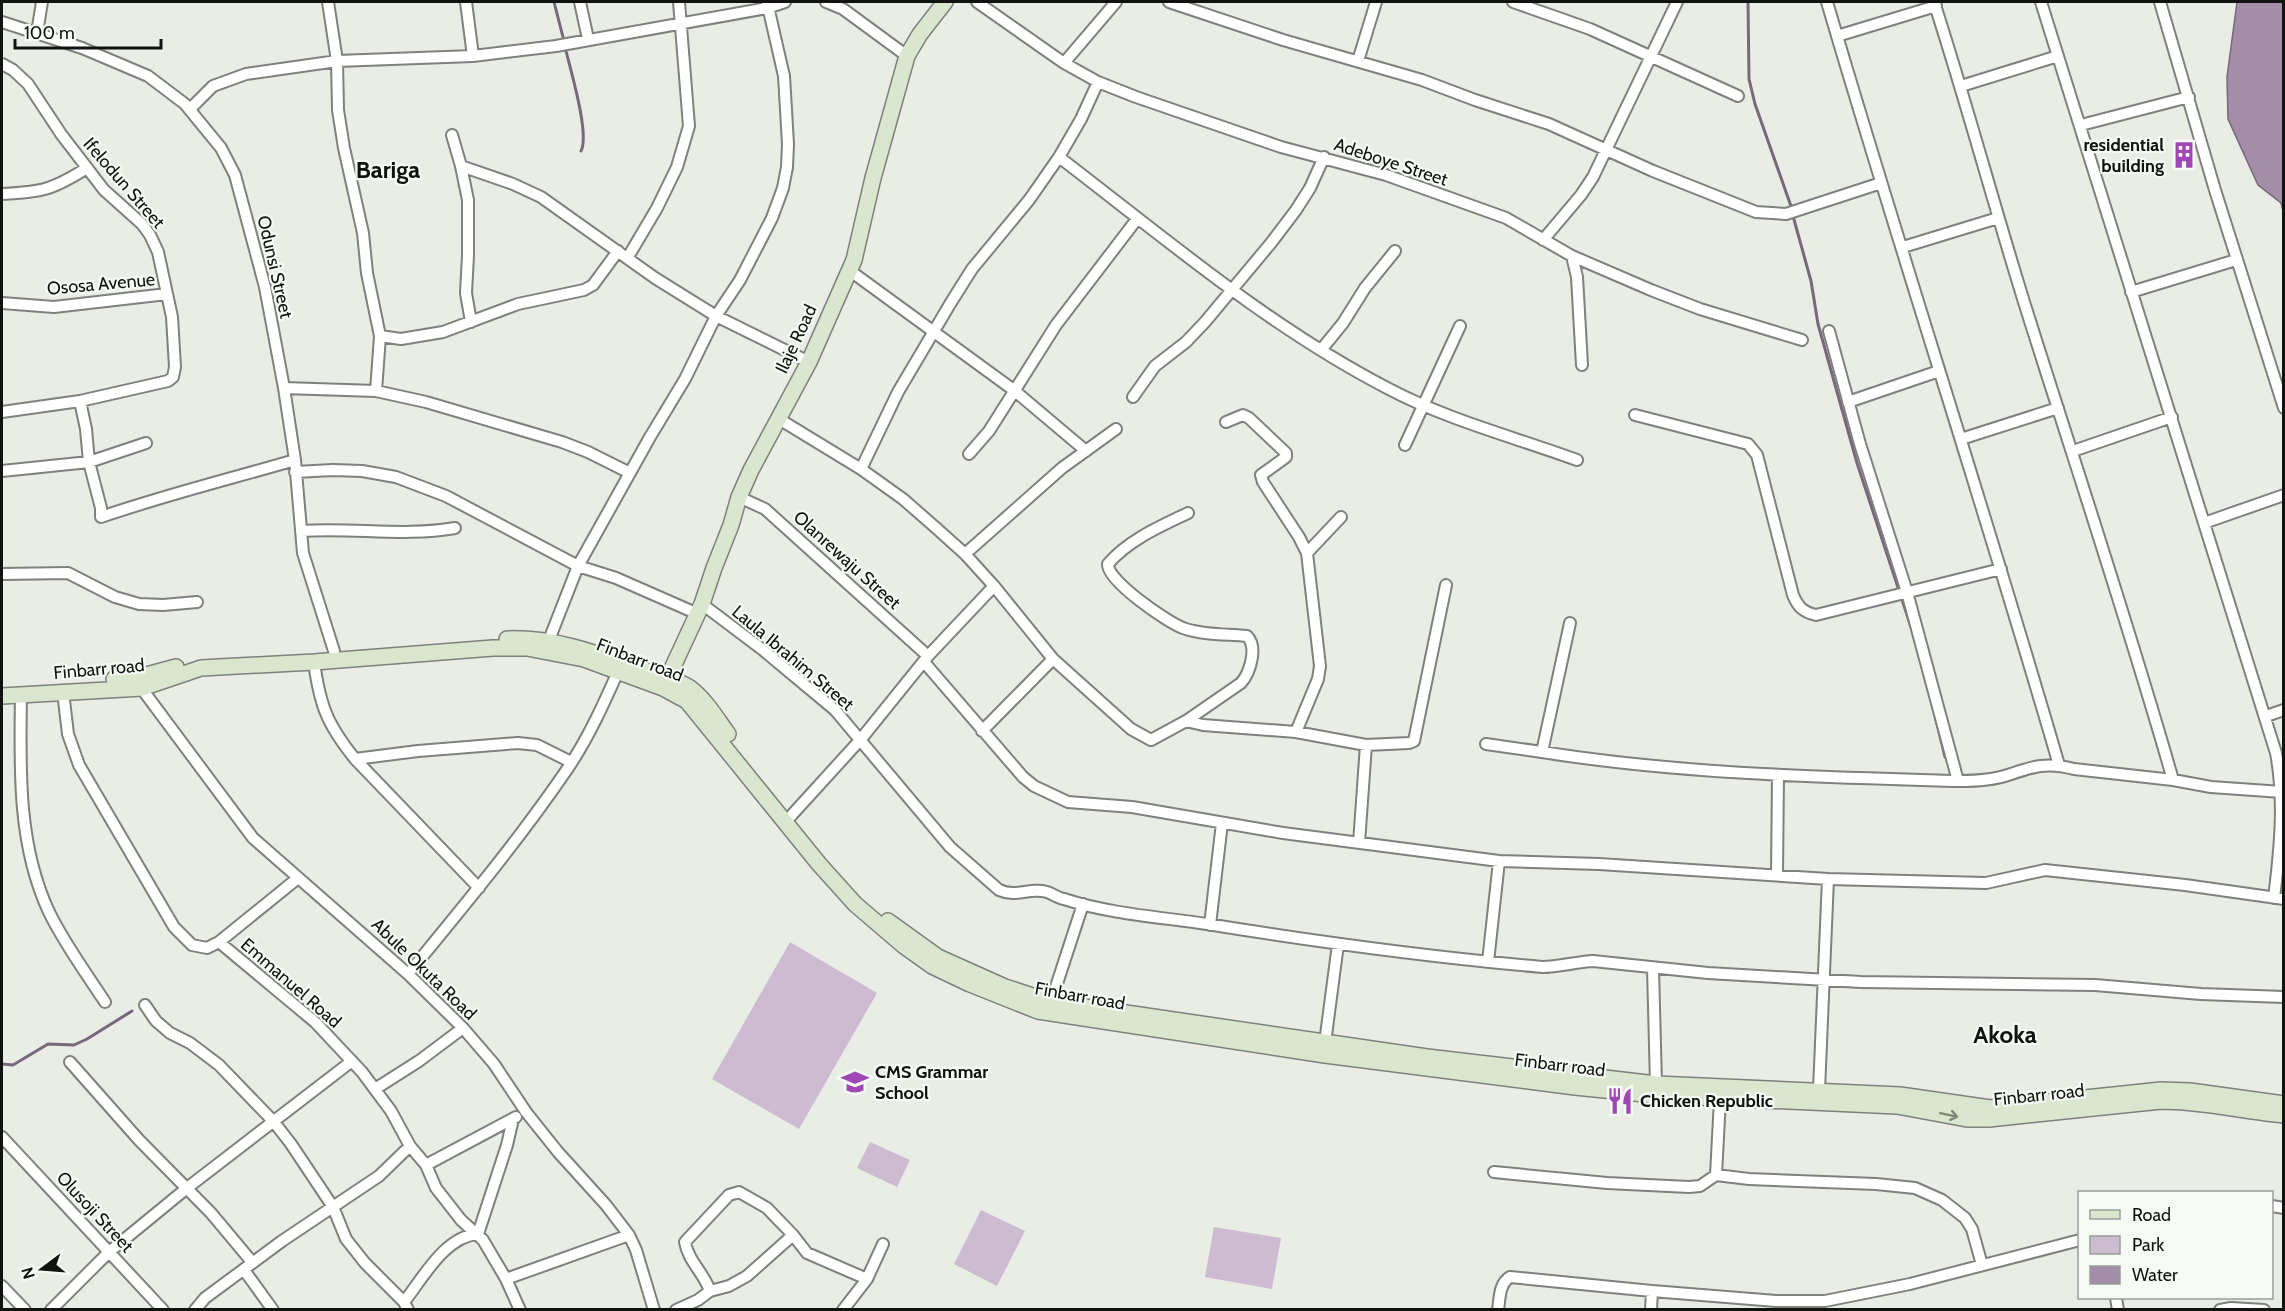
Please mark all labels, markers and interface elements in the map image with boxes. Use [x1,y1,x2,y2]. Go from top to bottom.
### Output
scale bar [15,12,160,50]
text: 100 m [24,22,75,44]
street label: Ifelodun Street [79,133,169,233]
street label: Adeboye Street [1331,133,1451,191]
place label: residential building [2083,134,2164,177]
building icon: residential building [2169,140,2199,170]
district label: Bariga [356,155,420,184]
street label: Odunsi Street [252,213,298,321]
street label: Ososa Avenue [46,268,156,300]
street label: Ilaje Road [771,301,821,377]
street label: Olanrewaju Street [789,506,905,614]
street label: Laula Ibrahim Street [728,601,858,715]
street label: Finbarr road [593,633,687,687]
street label: Finbarr road [53,654,145,684]
street label: Abule Okuta Road [367,914,481,1024]
street label: Emmanuel Road [236,933,346,1033]
street label: Finbarr road [1033,977,1127,1015]
district label: Akoka [1973,1020,2037,1049]
street label: Finbarr road [1513,1049,1607,1081]
place label: CMS Grammar School [875,1061,988,1104]
school or university icon: CMS Grammar School [840,1067,870,1097]
street label: Finbarr road [1992,1079,2086,1111]
restaurant icon: Chicken Republic [1605,1086,1635,1116]
place label: Chicken Republic [1640,1090,1773,1112]
one-way arrow [1939,1110,1959,1121]
street label: Olusoji Street [52,1167,138,1257]
legend [2078,1191,2273,1299]
text: Road [2132,1204,2171,1226]
text: Park [2132,1234,2165,1256]
north arrow [12,1239,72,1299]
text: Water [2132,1264,2178,1286]
text: N [17,1265,39,1281]

